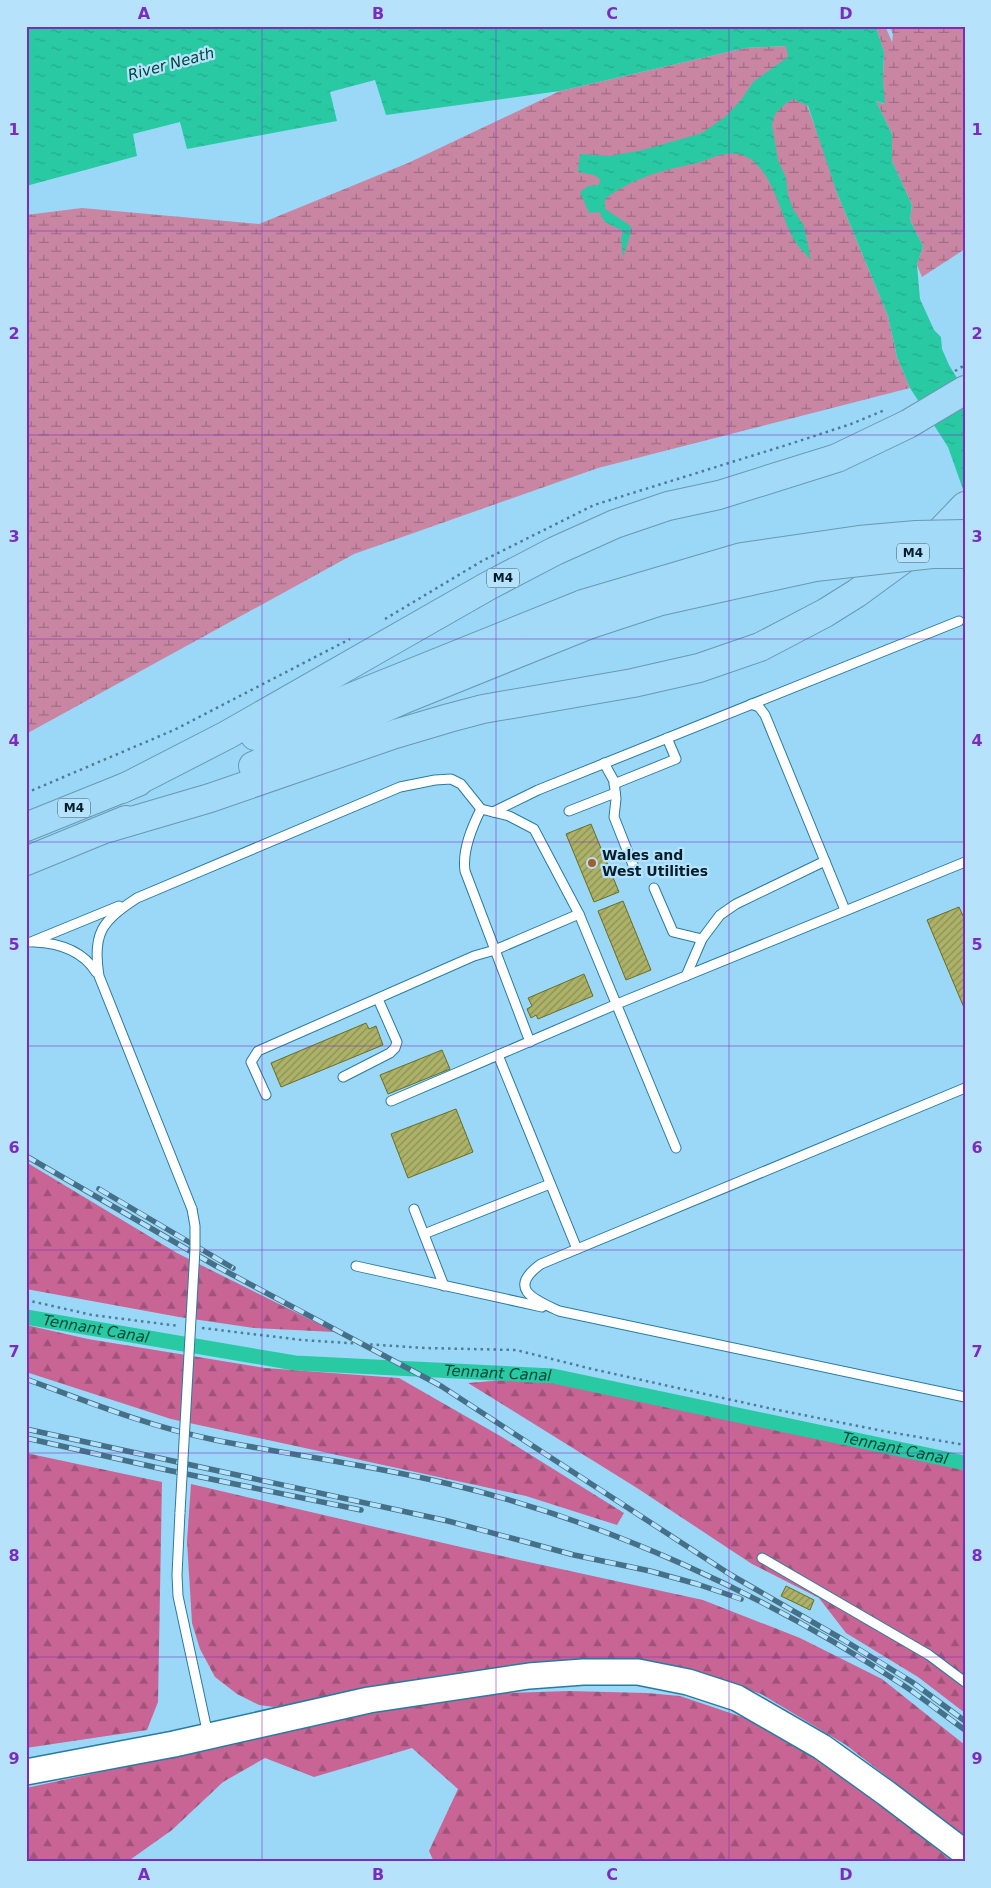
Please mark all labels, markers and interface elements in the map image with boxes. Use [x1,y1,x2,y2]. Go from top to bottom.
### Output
text: A [138,4,151,23]
text: B [372,4,384,23]
text: C [606,4,618,23]
text: D [839,4,853,23]
water label: River Neath [126,44,216,84]
text: 1 [8,120,20,139]
text: 1 [971,120,983,139]
text: 2 [8,324,20,343]
text: 2 [971,324,983,343]
text: 3 [8,527,20,546]
text: 3 [971,527,983,546]
road number: M4 [897,544,929,562]
road number: M4 [487,568,519,588]
text: 4 [8,731,20,750]
text: 4 [971,731,983,750]
road number: M4 [58,798,90,818]
place label: Wales and West Utilities [602,847,708,879]
marker: Wales and West Utilities [586,857,598,869]
text: 5 [8,935,20,954]
text: 5 [971,935,983,954]
text: 6 [8,1138,20,1157]
text: 6 [971,1138,983,1157]
water label: Tennant Canal [41,1311,151,1347]
text: 7 [8,1342,20,1361]
text: 7 [971,1342,983,1361]
water label: Tennant Canal [444,1362,553,1385]
water label: Tennant Canal [841,1428,951,1468]
text: 8 [8,1546,20,1565]
text: 8 [971,1546,983,1565]
text: 9 [8,1749,20,1768]
text: 9 [971,1749,983,1768]
text: A [138,1865,151,1884]
text: B [372,1865,384,1884]
text: C [606,1865,618,1884]
text: D [839,1865,853,1884]

